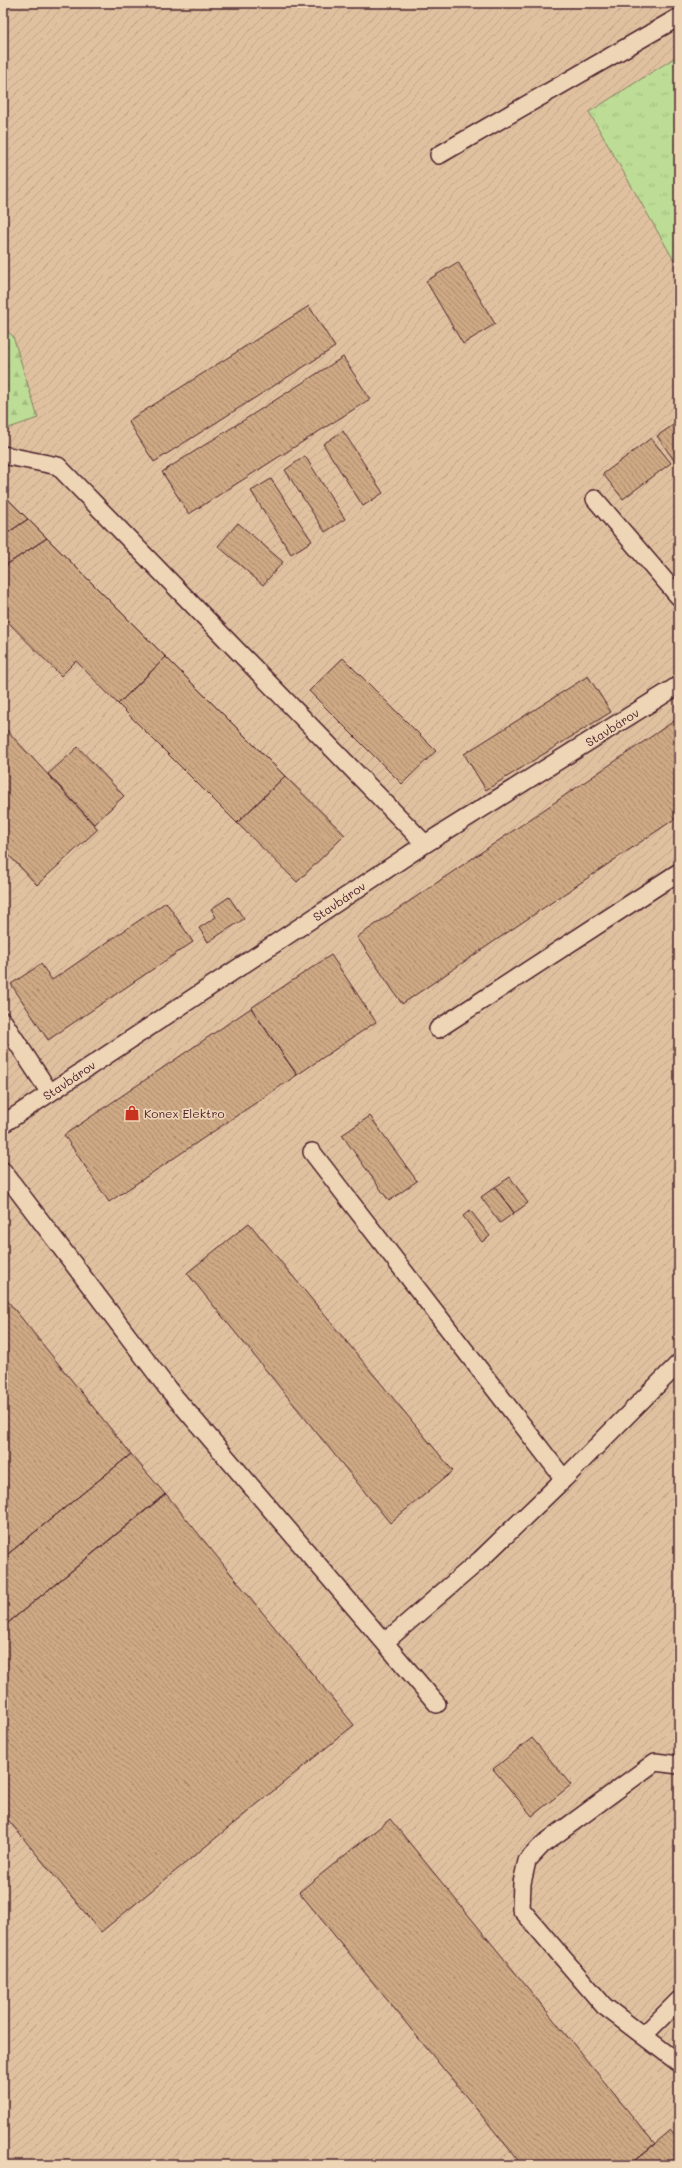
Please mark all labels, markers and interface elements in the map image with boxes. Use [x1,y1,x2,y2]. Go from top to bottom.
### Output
street label: Stavbárov [582,704,642,750]
street label: Stavbárov [309,877,369,925]
street label: Stavbárov [39,1056,99,1104]
shop icon: Konex Elektro [123,1104,141,1122]
place label: Konex Elektro [144,1105,225,1121]

